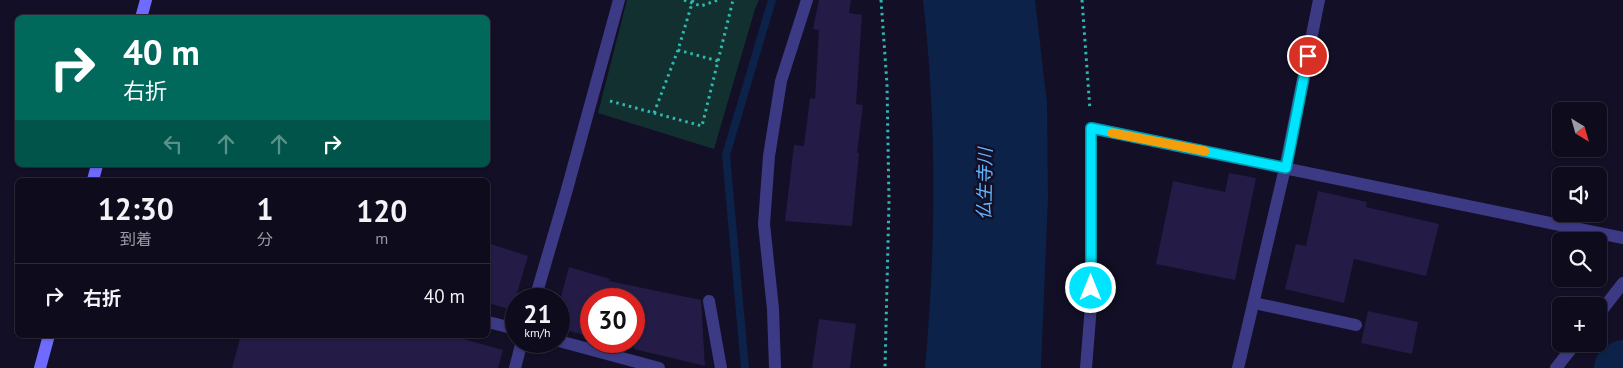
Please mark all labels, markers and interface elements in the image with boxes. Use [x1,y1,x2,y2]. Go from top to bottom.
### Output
text: 40 m [123,29,200,75]
icon: right [40,35,105,100]
pin [1287,35,1329,77]
icon: arrive [1294,42,1322,70]
text: 右折 [123,77,167,105]
north arrow [1552,102,1608,158]
map controls [1552,102,1607,352]
icon: left [159,130,187,158]
icon: ahead [212,130,240,158]
icon: ahead [265,130,293,158]
icon: right [318,130,346,158]
water label: 仏生寺川 [972,146,997,220]
button: sound [1552,167,1607,222]
text: 12:30 [98,189,174,228]
text: 1 [257,189,274,228]
text: 120 [356,191,407,230]
text: m [375,228,388,248]
text: 到着 [120,229,152,249]
text: 分 [257,229,273,249]
button: search [1552,232,1607,287]
position arrow [1064,261,1116,313]
icon: right [40,282,68,310]
text: 40 m [424,284,465,308]
text: 右折 [83,286,121,310]
speed limit sign: 30 [580,288,645,353]
button: + [1552,297,1607,352]
text: 21 [523,298,552,330]
text: km/h [524,325,551,340]

